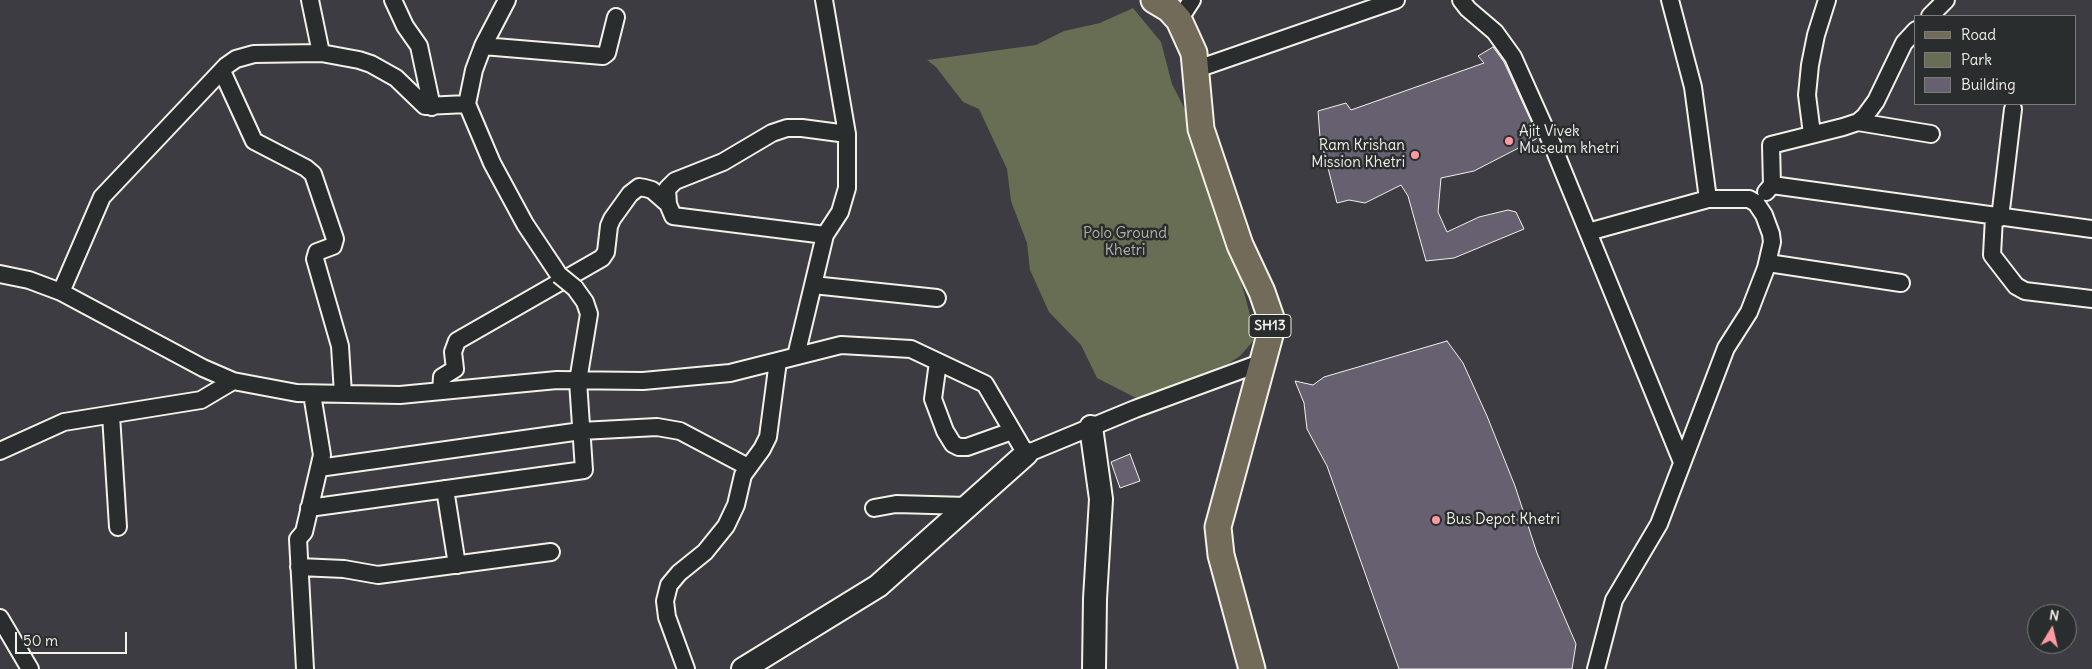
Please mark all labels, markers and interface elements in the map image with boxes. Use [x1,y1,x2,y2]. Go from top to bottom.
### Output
legend [1914,15,2077,105]
text: Road [1961,25,1996,44]
text: Park [1961,50,1992,69]
text: Building [1961,75,2016,94]
place label: Ajit Vivek Museum khetri [1519,123,1619,158]
marker: Ajit Vivek Museum khetri [1503,135,1515,147]
place label: Ram Krishan Mission Khetri [1311,137,1405,172]
marker: Ram Krishan Mission Khetri [1409,149,1421,161]
park label: Polo Ground Khetri [1083,225,1167,260]
road number: SH13 [1249,314,1291,338]
place label: Bus Depot Khetri [1446,511,1560,529]
marker: Bus Depot Khetri [1430,514,1442,526]
north arrow [2027,604,2077,654]
text: N [2048,606,2060,625]
scale bar [18,622,130,654]
text: 50 m [23,631,58,650]

